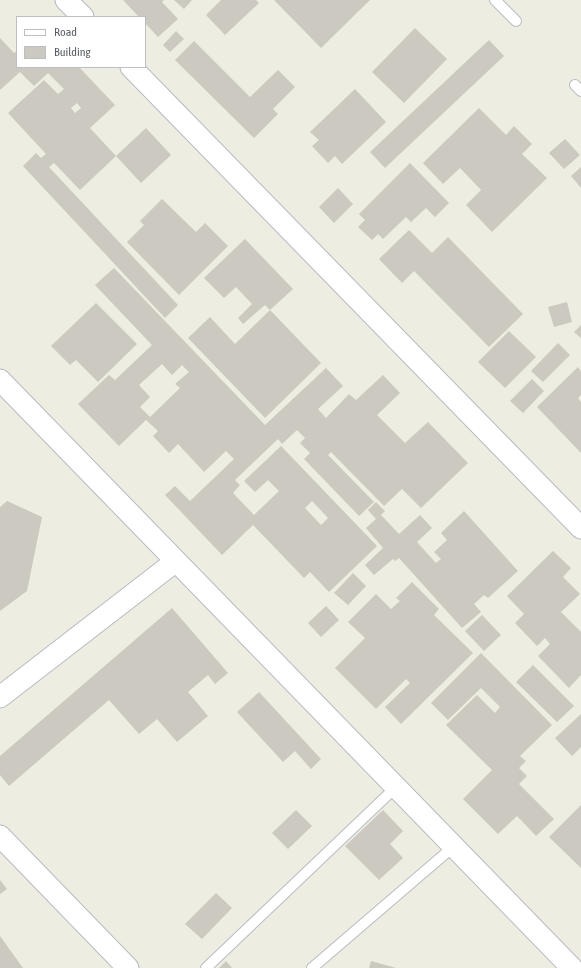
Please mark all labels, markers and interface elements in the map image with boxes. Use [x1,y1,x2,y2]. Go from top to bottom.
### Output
legend [16,16,146,68]
text: Road [54,25,77,39]
text: Building [54,45,91,59]

